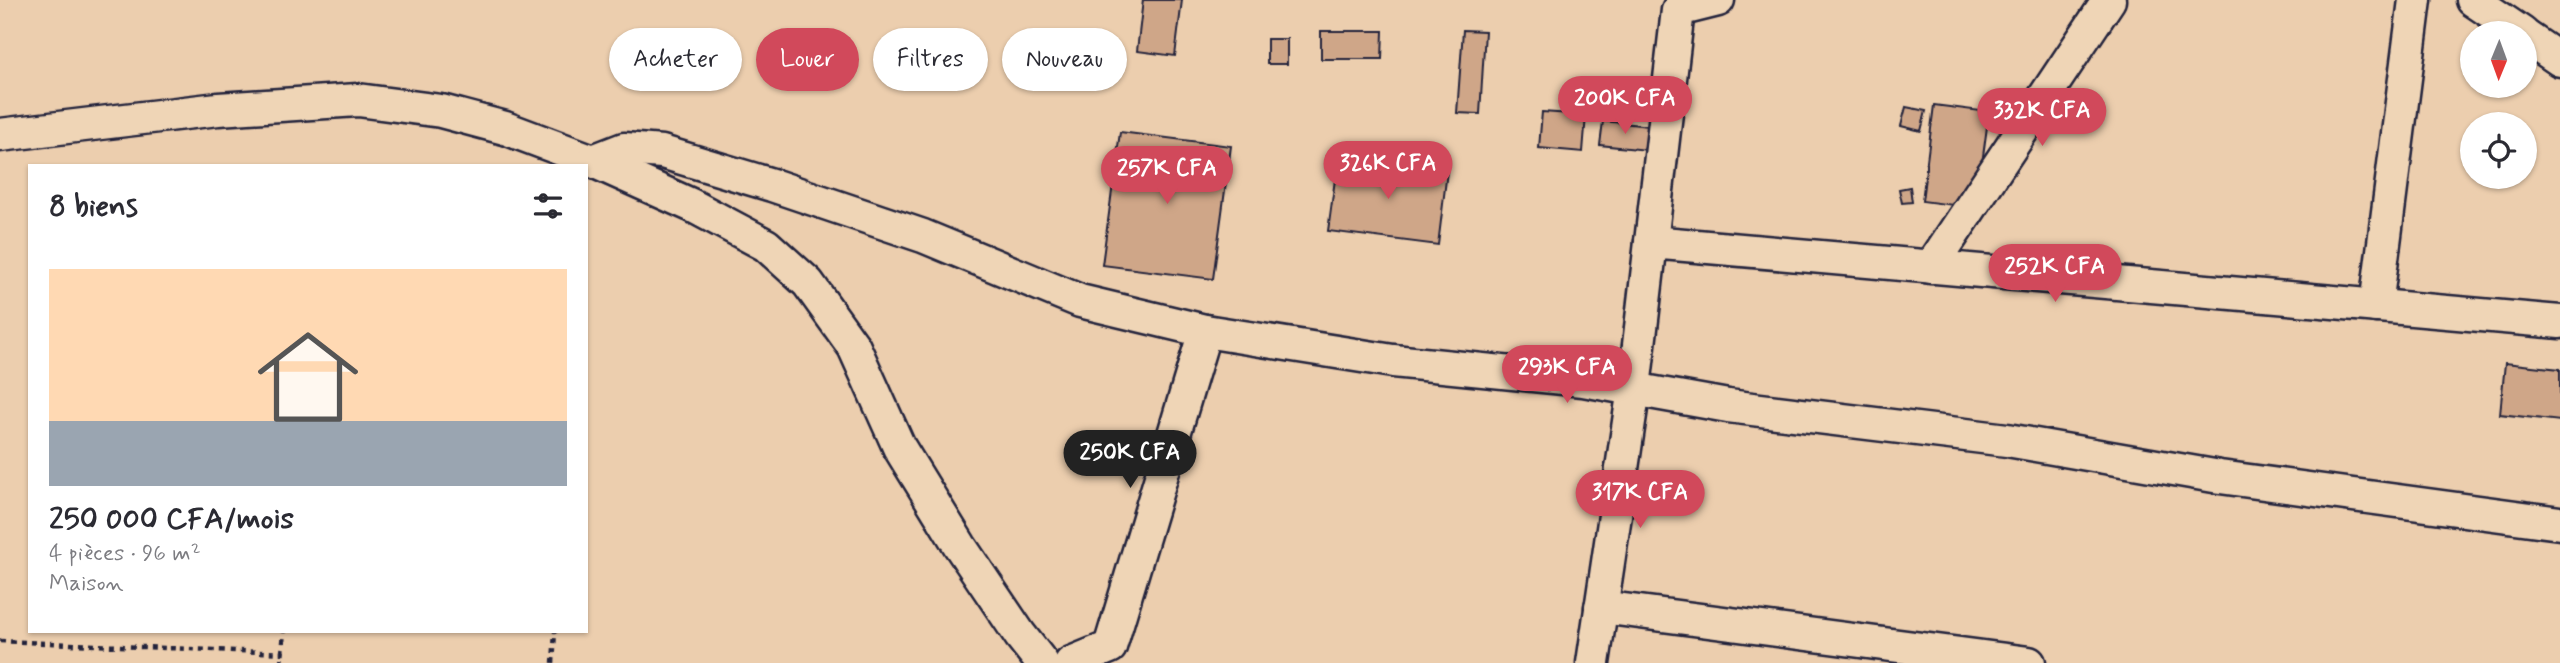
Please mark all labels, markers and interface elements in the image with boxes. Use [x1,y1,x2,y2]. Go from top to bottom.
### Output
north arrow [2460,21,2538,98]
map controls [2460,21,2537,189]
chip: Acheter [609,28,742,91]
chip: Louer [756,28,859,91]
chip: Filtres [873,28,988,91]
chip: Nouveau [1002,28,1127,91]
pin: 200K CFA [1553,76,1697,136]
text: 200K CFA [1574,84,1676,114]
pin: 332K CFA [1970,88,2114,148]
text: 332K CFA [1993,96,2091,126]
button: locate [2460,112,2537,189]
pin: 326K CFA [1316,142,1460,201]
pin: 257K CFA [1095,146,1239,206]
text: 326K CFA [1340,149,1436,179]
text: 257K CFA [1117,154,1217,184]
text: 8 biens [49,187,138,226]
icon: filters [529,187,567,225]
pin: 252K CFA [1983,244,2127,304]
text: 252K CFA [2005,252,2105,282]
icon: home [245,314,371,440]
pin: 293K CFA [1495,346,1639,405]
text: 293K CFA [1518,353,1616,383]
pin: 250K CFA [1058,430,1202,490]
text: 250K CFA [1080,438,1180,468]
pin: 317K CFA [1568,470,1712,530]
text: 317K CFA [1592,478,1688,508]
text: 250 000 CFA/mois [49,500,294,539]
text: 4 pièces · 96 m² [49,539,201,569]
text: Maison [49,569,124,599]

